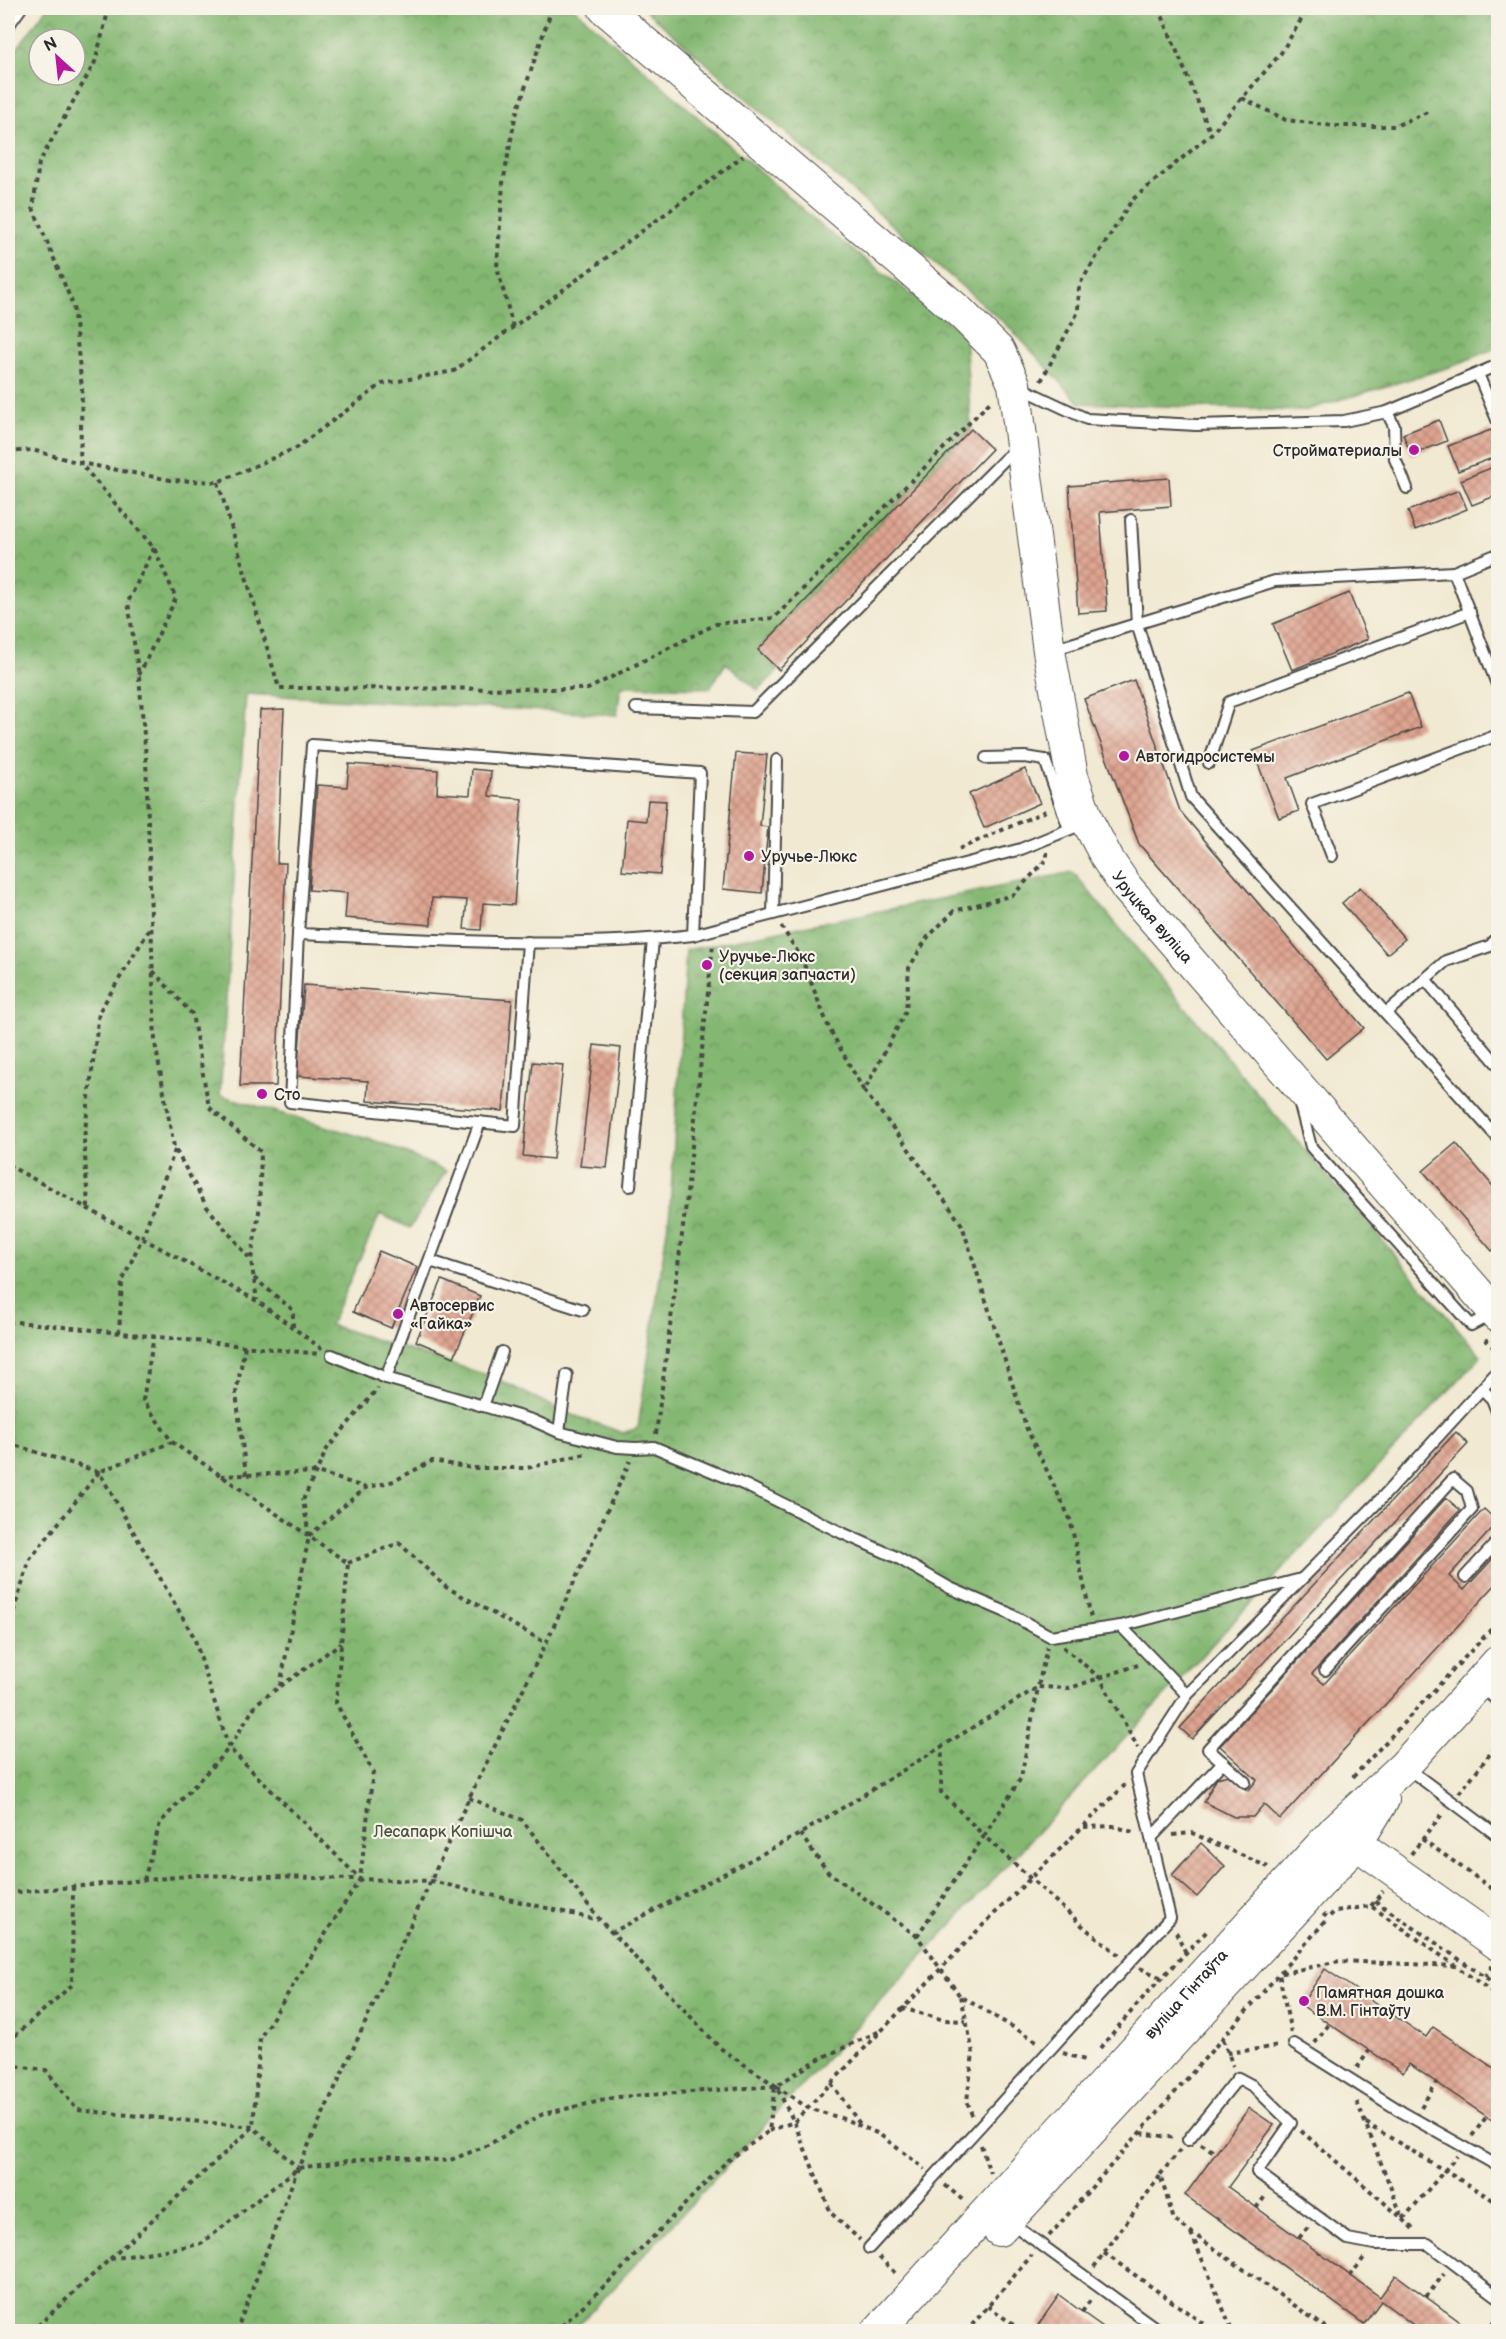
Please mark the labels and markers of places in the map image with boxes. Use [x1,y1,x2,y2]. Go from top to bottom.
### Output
place label: Стройматериалы [1273,442,1402,461]
marker: Стройматериалы [1407,443,1421,457]
place label: Автогидросистемы [1135,748,1275,767]
marker: Автогидросистемы [1117,749,1131,763]
place label: Уручье-Люкс [761,848,857,867]
marker: Уручье-Люкс [742,849,756,863]
place label: Уручье-Люкс (секция запчасти) [719,948,856,985]
marker: Уручье-Люкс (секция запчасти) [700,958,714,972]
place label: Сто [274,1086,300,1105]
marker: Сто [255,1087,269,1101]
place label: Автосервис «Гайка» [409,1297,495,1334]
marker: Автосервис «Гайка» [391,1307,405,1321]
place label: Памятная дошка В.М. Гінтаўту [1316,1984,1445,2021]
marker: Памятная дошка В.М. Гінтаўту [1297,1994,1311,2008]

